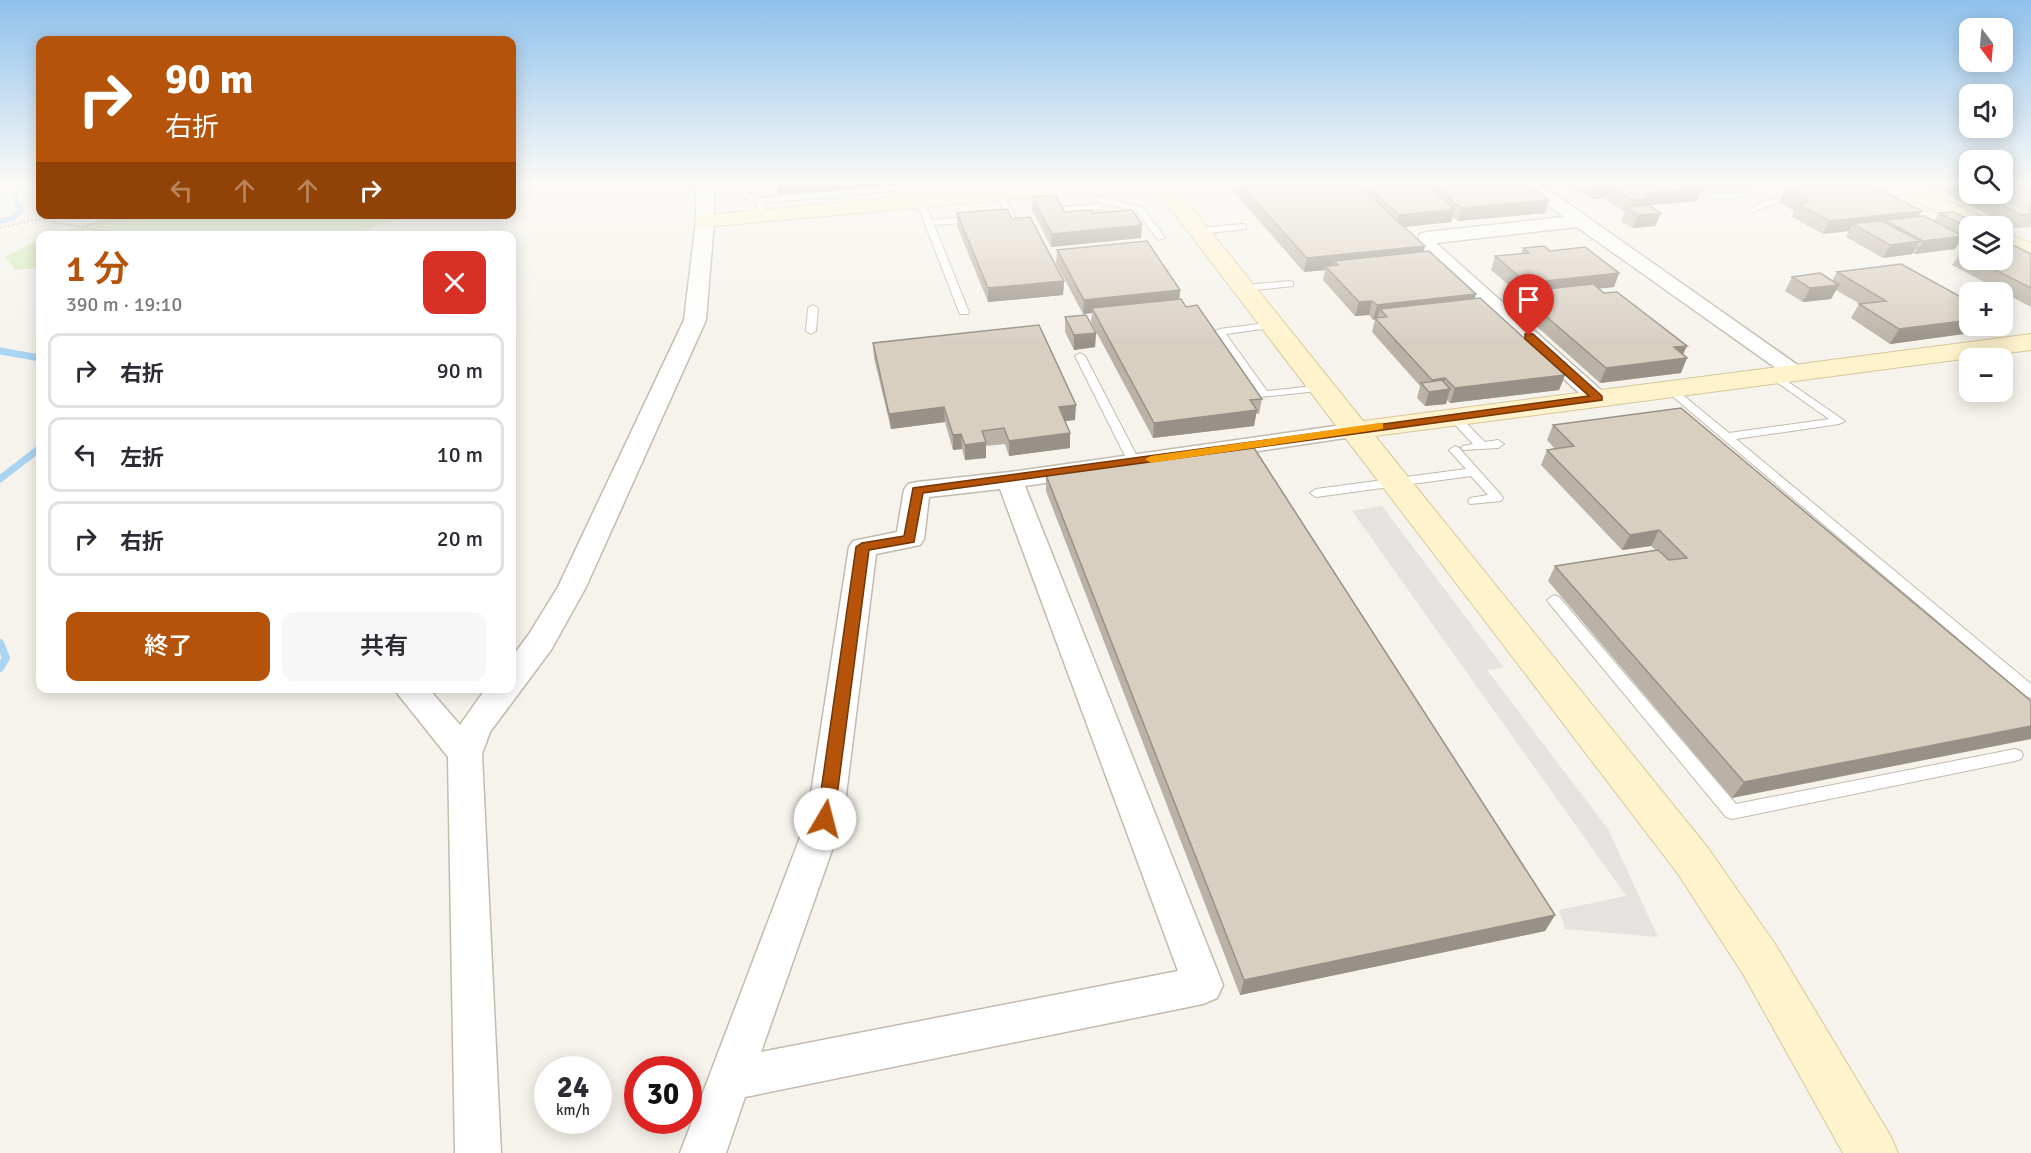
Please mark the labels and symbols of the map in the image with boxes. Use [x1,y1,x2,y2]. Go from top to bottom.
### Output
north arrow [1959,18,2013,72]
pin [1503,274,1554,336]
position arrow [793,787,857,851]
speed limit sign: 30 [624,1056,702,1134]

